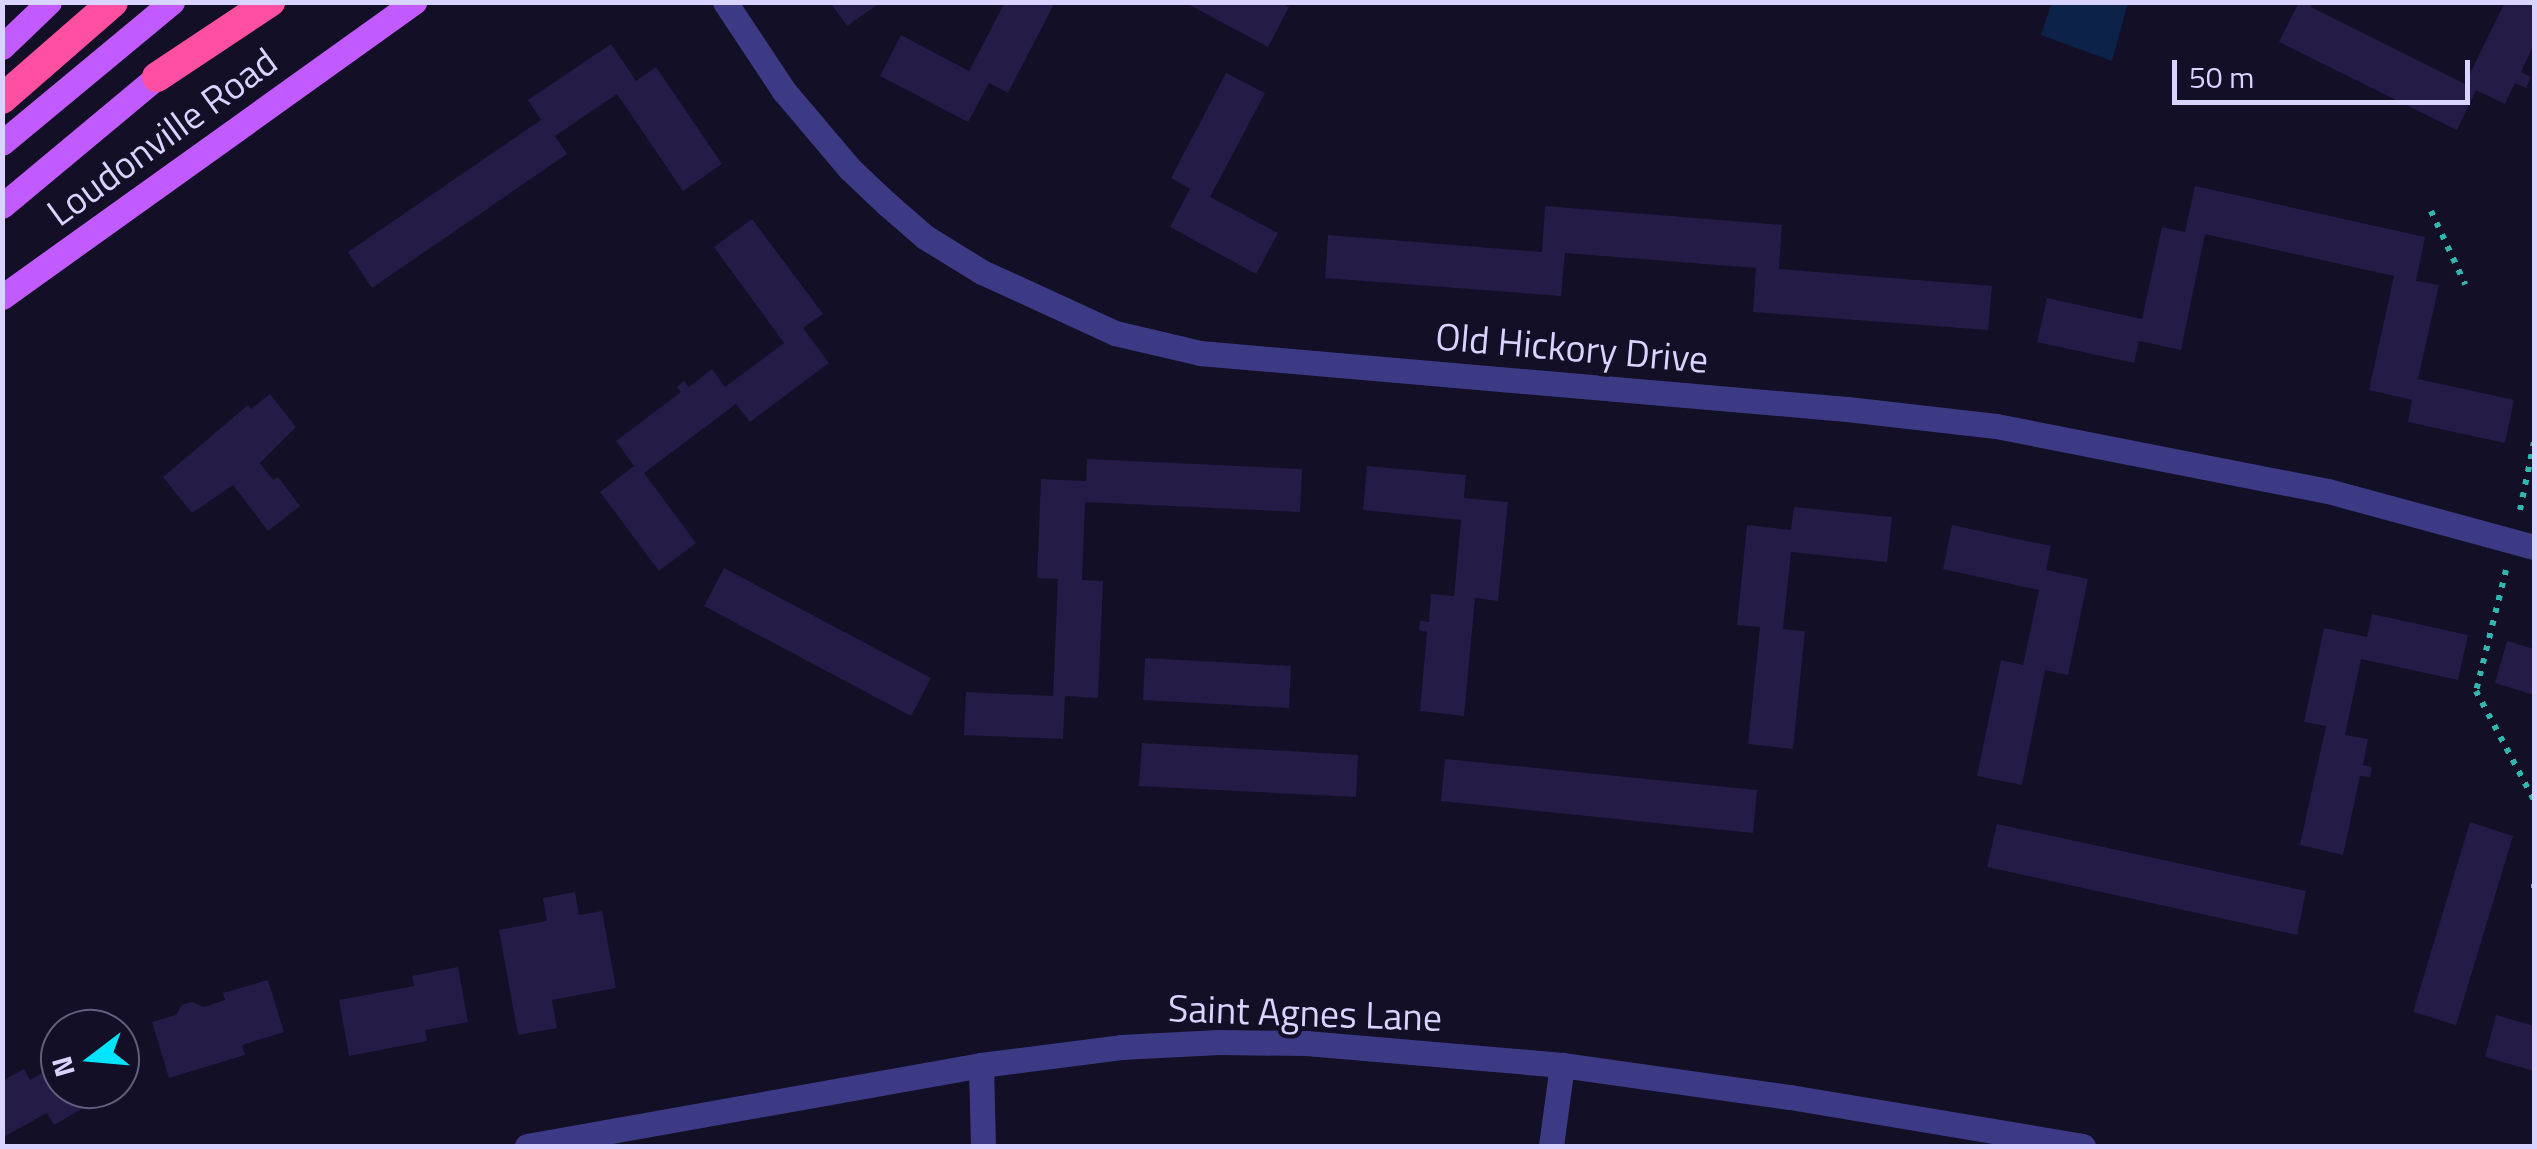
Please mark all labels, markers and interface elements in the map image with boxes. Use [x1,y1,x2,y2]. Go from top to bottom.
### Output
street label: Loudonville Road [38,38,286,236]
scale bar [2177,40,2474,102]
text: 50 m [2189,54,2254,100]
street label: Old Hickory Drive [1434,313,1710,383]
street label: Saint Agnes Lane [1167,985,1443,1041]
north arrow [40,1009,140,1109]
text: N [39,1052,86,1082]

